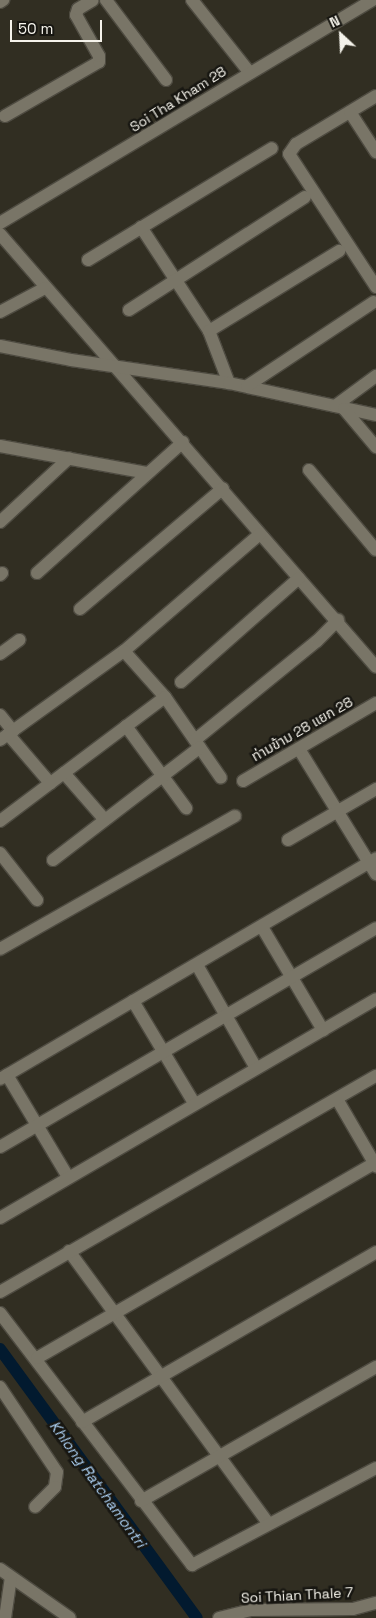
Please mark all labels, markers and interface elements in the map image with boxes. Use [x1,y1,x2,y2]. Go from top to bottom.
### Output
scale bar [12,10,105,42]
north arrow [316,10,366,60]
text: N [327,11,343,32]
text: 50 m [18,19,53,38]
street label: Soi Tha Kham 28 [127,63,229,135]
street label: ท่ามข้าม 28 แยก 28 [248,693,356,765]
water label: Khlong Ratchamontri [46,1417,150,1551]
street label: Soi Thian Thale 7 [240,1584,354,1606]

